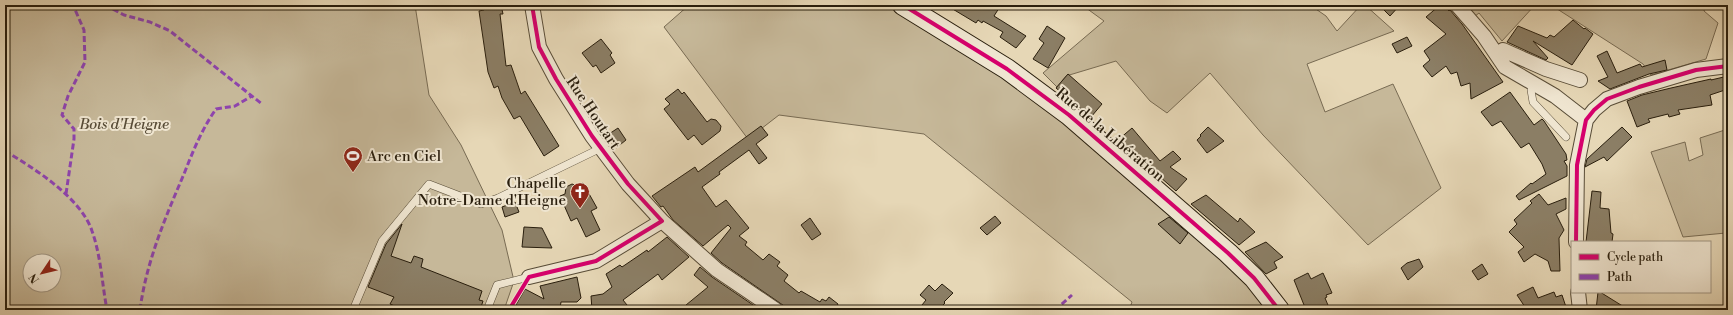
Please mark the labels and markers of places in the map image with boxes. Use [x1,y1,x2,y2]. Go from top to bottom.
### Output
sports icon: Arc en Ciel [342,145,364,173]
place label: Arc en Ciel [366,147,442,166]
place label: Chapelle Notre-Dame d'Heigne [418,174,566,210]
church icon: Chapelle Notre-Dame d'Heigne [569,181,591,209]

